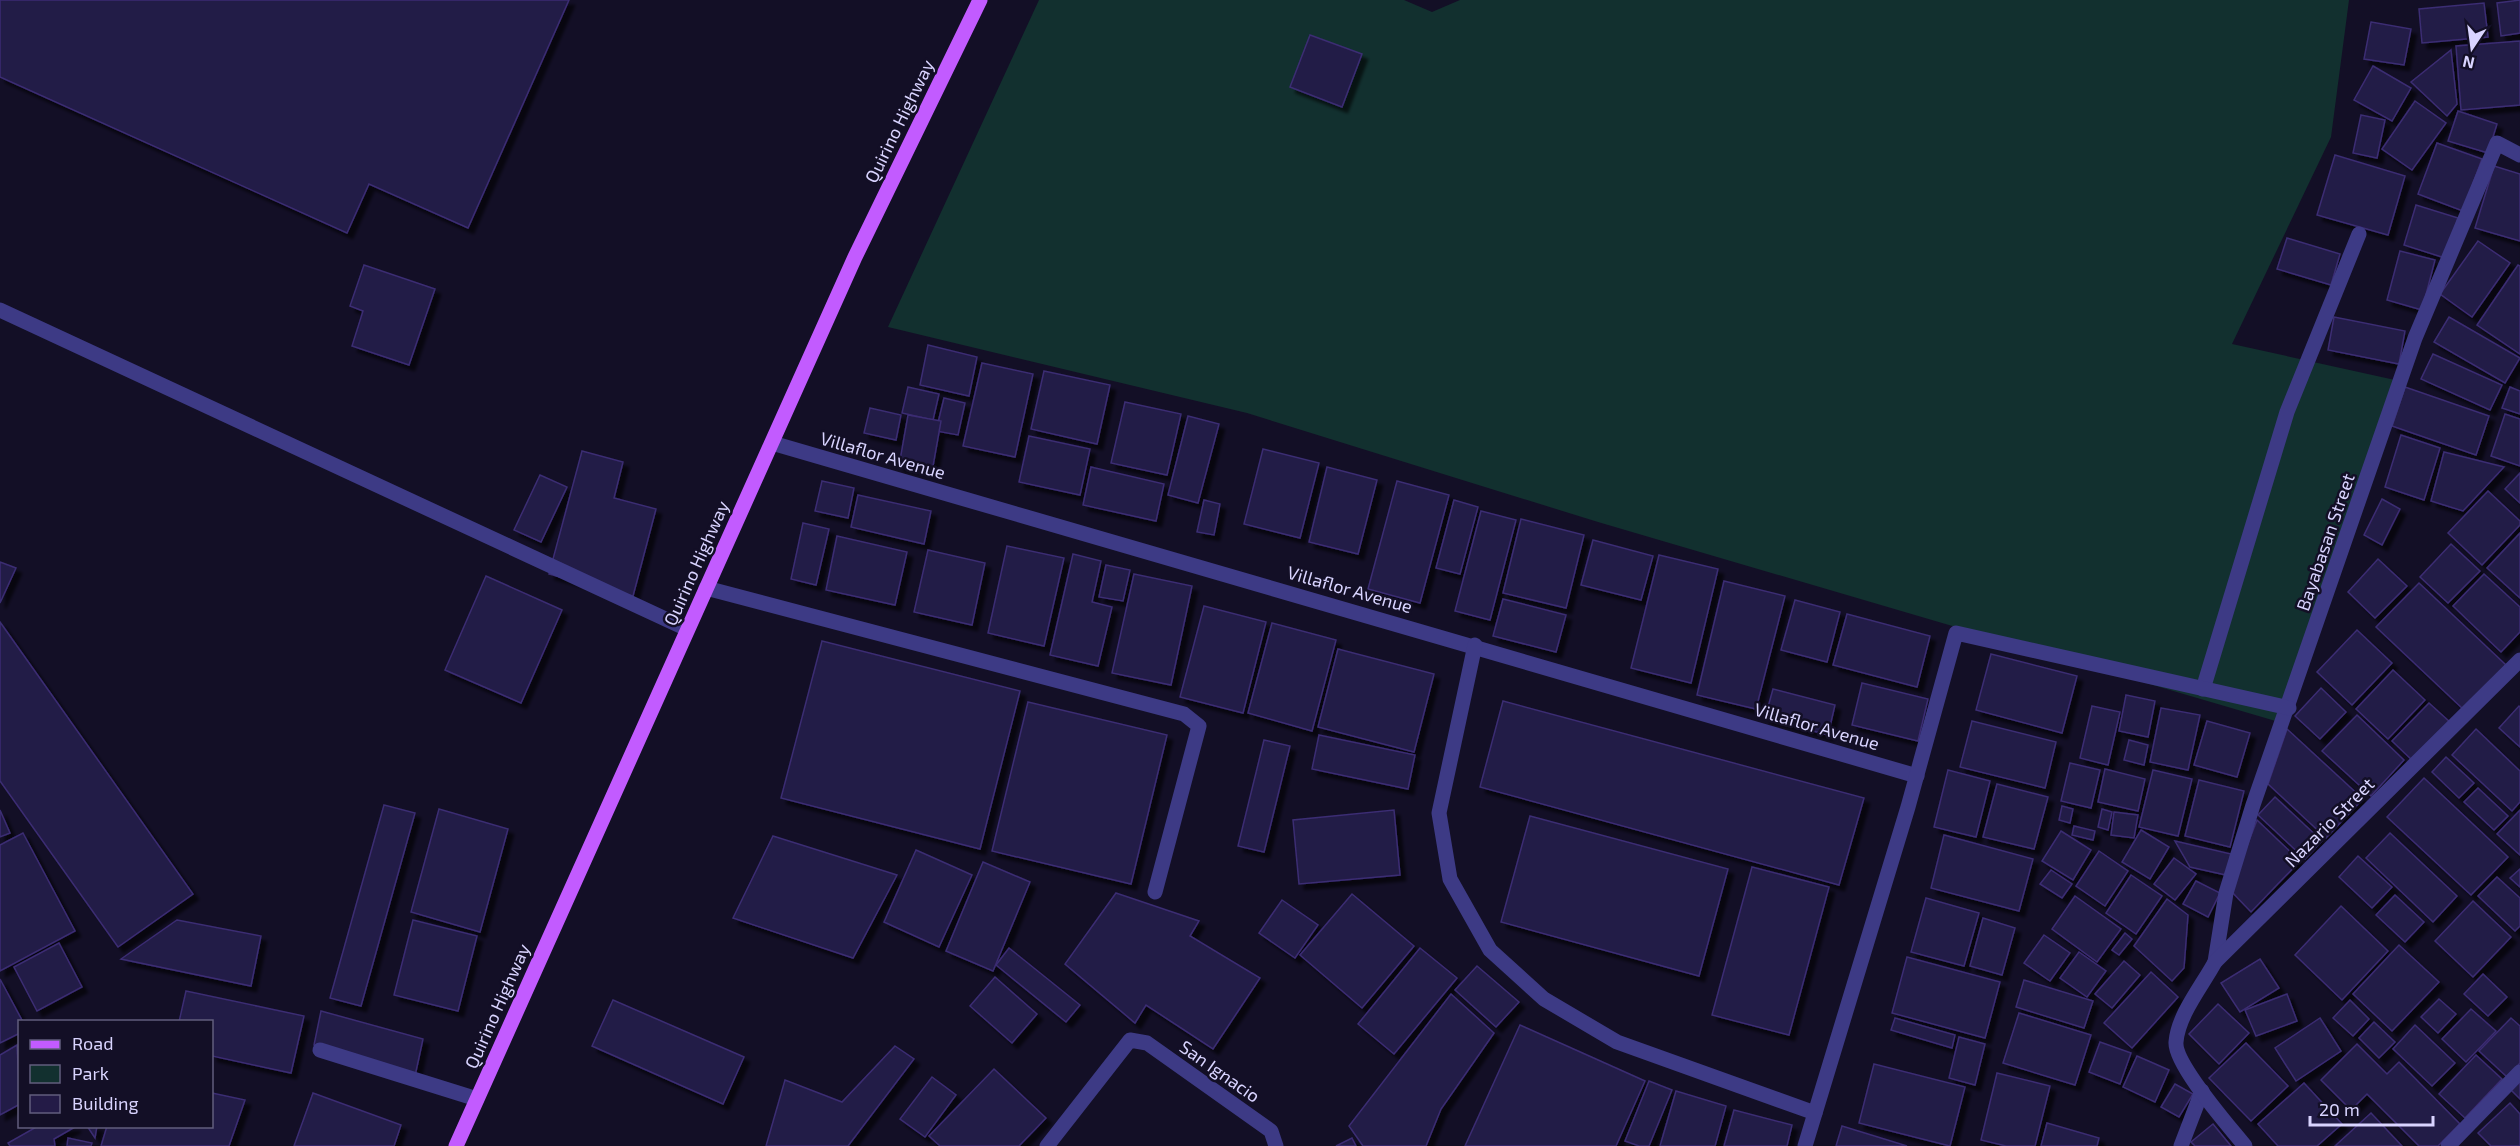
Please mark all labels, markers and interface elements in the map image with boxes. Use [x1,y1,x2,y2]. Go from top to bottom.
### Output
north arrow [2442,18,2502,78]
text: N [2461,53,2476,74]
street label: Quirino Highway [860,55,939,186]
street label: Villaflor Avenue [818,427,948,483]
street label: Bayabasan Street [2291,470,2359,614]
street label: Quirino Highway [659,497,734,629]
street label: Villaflor Avenue [1285,561,1415,617]
street label: Villaflor Avenue [1752,698,1882,754]
street label: Nazario Street [2280,773,2378,871]
street label: Quirino Highway [460,940,535,1072]
legend [18,1020,213,1128]
text: Road [72,1032,113,1054]
street label: San Ignacio [1176,1035,1264,1107]
text: Park [72,1062,109,1084]
scale bar [2310,1089,2433,1127]
text: Building [72,1092,139,1114]
text: 20 m [2319,1098,2360,1120]

